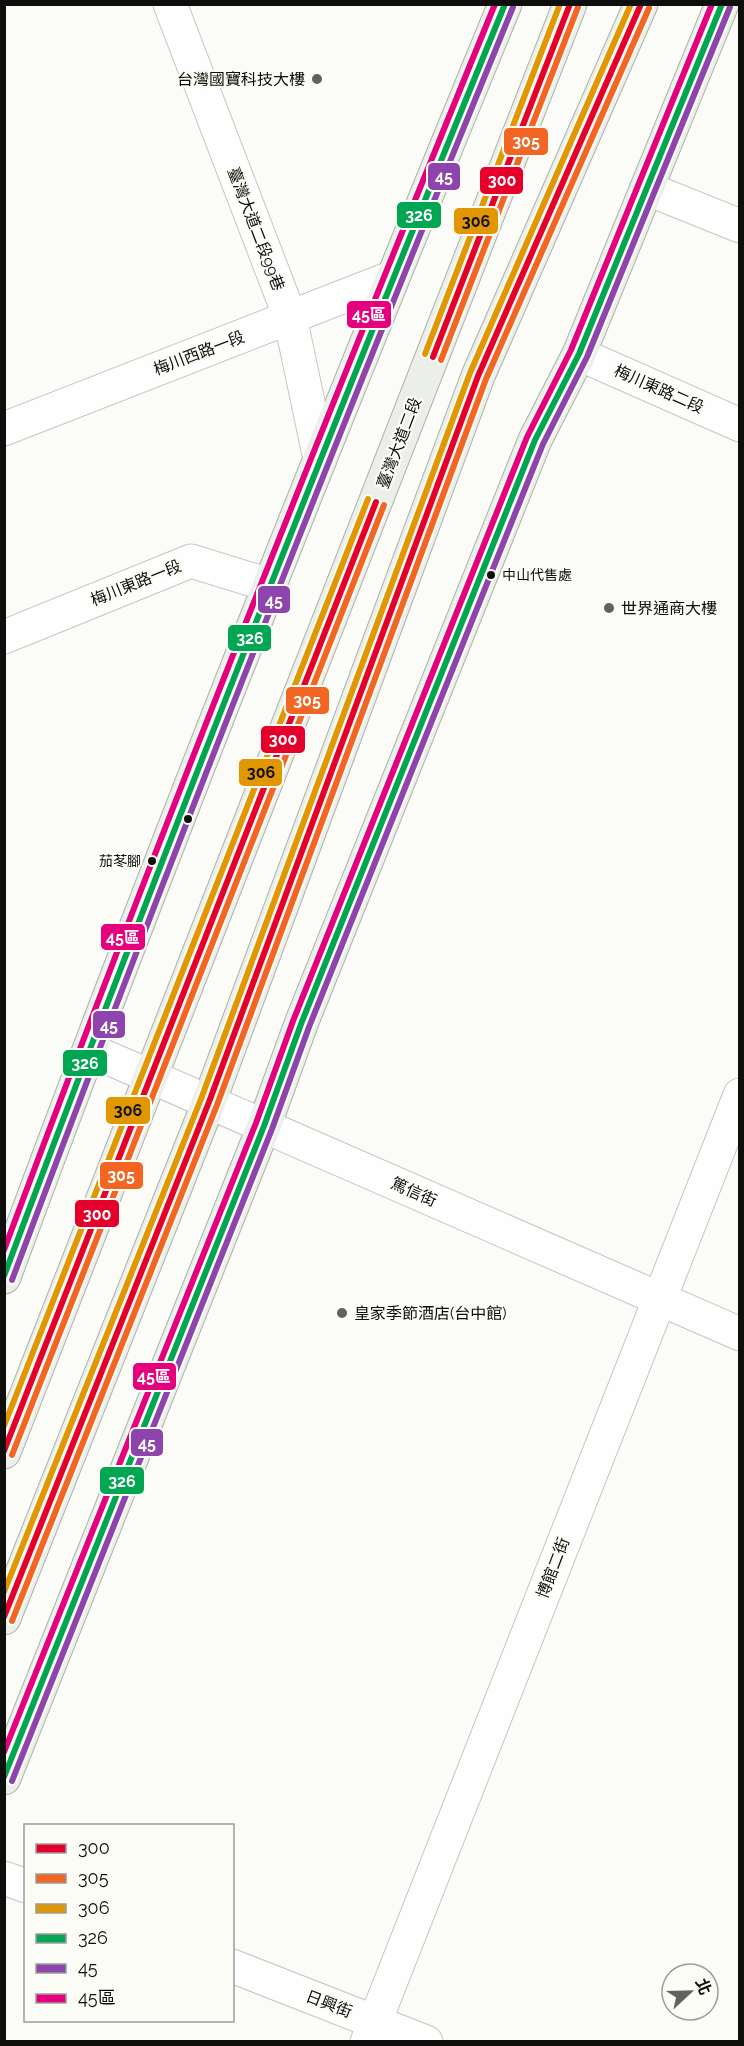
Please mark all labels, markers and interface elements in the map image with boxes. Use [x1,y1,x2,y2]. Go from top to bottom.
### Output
place label: 台灣國寶科技大樓 [177,70,305,89]
marker: 台灣國寶科技大樓 [310,72,324,86]
line badge: 305 [503,127,549,156]
text: 305 [512,132,540,151]
line badge: 45 [427,162,461,191]
street label: 臺灣大道二段99巷 [224,165,288,293]
line badge: 300 [479,166,524,195]
text: 45 [435,167,453,186]
text: 300 [488,171,516,190]
line badge: 326 [396,201,442,229]
text: 326 [405,206,433,225]
line badge: 306 [453,207,499,235]
text: 306 [462,212,491,231]
line badge: 45區 [346,300,392,329]
text: 45區 [352,305,386,324]
street label: 梅川西路一段 [151,327,247,379]
street label: 梅川東路二段 [611,361,707,417]
street label: 臺灣大道二段 [373,395,425,491]
street label: 梅川東路一段 [88,556,184,610]
place label: 中山代售處 [502,567,572,583]
marker: 中山代售處 [485,569,497,581]
line badge: 45 [257,585,291,614]
text: 45 [265,591,283,610]
place label: 世界通商大樓 [621,599,717,618]
marker: 世界通商大樓 [602,601,616,615]
line badge: 326 [227,624,272,652]
text: 326 [236,629,264,648]
line badge: 305 [285,686,330,715]
text: 305 [293,691,321,710]
line badge: 300 [260,725,306,754]
text: 300 [269,730,297,749]
line badge: 306 [238,758,283,787]
text: 306 [247,763,276,782]
unlabelled marker [182,813,194,825]
place label: 茄苳腳 [99,853,141,869]
marker: 茄苳腳 [146,855,158,867]
line badge: 45區 [100,923,146,951]
text: 45區 [106,928,140,947]
line badge: 45 [92,1010,126,1039]
text: 45 [100,1016,118,1035]
line badge: 326 [62,1049,108,1077]
text: 326 [71,1054,99,1073]
line badge: 306 [105,1096,151,1125]
text: 306 [114,1101,143,1120]
line badge: 305 [99,1161,144,1190]
text: 305 [107,1166,135,1185]
street label: 篤信街 [388,1174,440,1210]
line badge: 300 [74,1199,120,1228]
text: 300 [83,1205,111,1224]
place label: 皇家季節酒店(台中館) [354,1304,507,1323]
marker: 皇家季節酒店(台中館) [335,1306,349,1320]
line badge: 45區 [132,1362,177,1391]
text: 45區 [137,1367,171,1386]
line badge: 45 [130,1428,164,1457]
text: 45 [138,1434,156,1453]
line badge: 326 [99,1466,145,1495]
text: 326 [108,1472,136,1491]
street label: 博館二街 [533,1535,573,1601]
legend [24,1824,234,2022]
text: 300 [78,1837,110,1858]
text: 305 [78,1867,109,1888]
text: 306 [78,1897,110,1918]
text: 326 [78,1927,108,1948]
text: 45 [78,1957,98,1978]
north arrow [660,1962,720,2022]
text: 北 [692,1976,715,1998]
text: 45區 [78,1987,116,2008]
street label: 日興街 [303,1987,355,2021]

